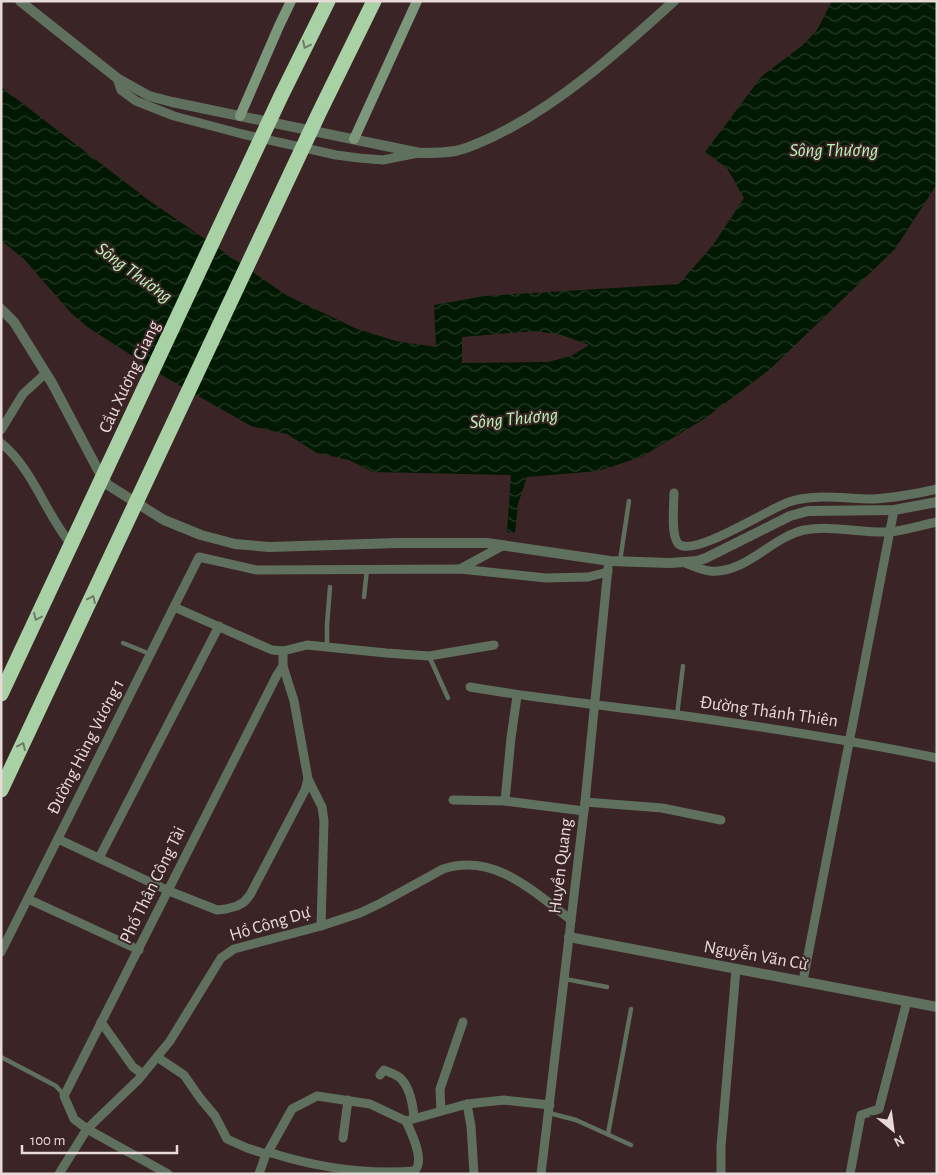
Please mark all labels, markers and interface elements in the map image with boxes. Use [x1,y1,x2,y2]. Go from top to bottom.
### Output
one-way arrow [302,40,313,49]
water label: Sông Thương [790,141,878,160]
water label: Sông Thương [92,239,176,307]
street label: Cầu Xương Giang [95,318,164,436]
water label: Sông Thương [469,406,559,432]
one-way arrow [85,595,96,604]
one-way arrow [33,612,43,621]
street label: Đường Hùng Vương 1 [44,677,128,817]
street label: Đường Thánh Thiên [699,693,839,731]
one-way arrow [16,742,26,751]
street label: Huyền Quang [545,817,576,915]
street label: Phố Thân Công Tài [116,823,189,946]
street label: Hồ Công Dự [227,902,313,945]
street label: Nguyễn Văn Cừ [702,936,810,974]
north arrow [868,1105,918,1155]
scale bar [22,1122,178,1154]
text: N [891,1132,906,1149]
text: 100 m [30,1133,65,1148]

